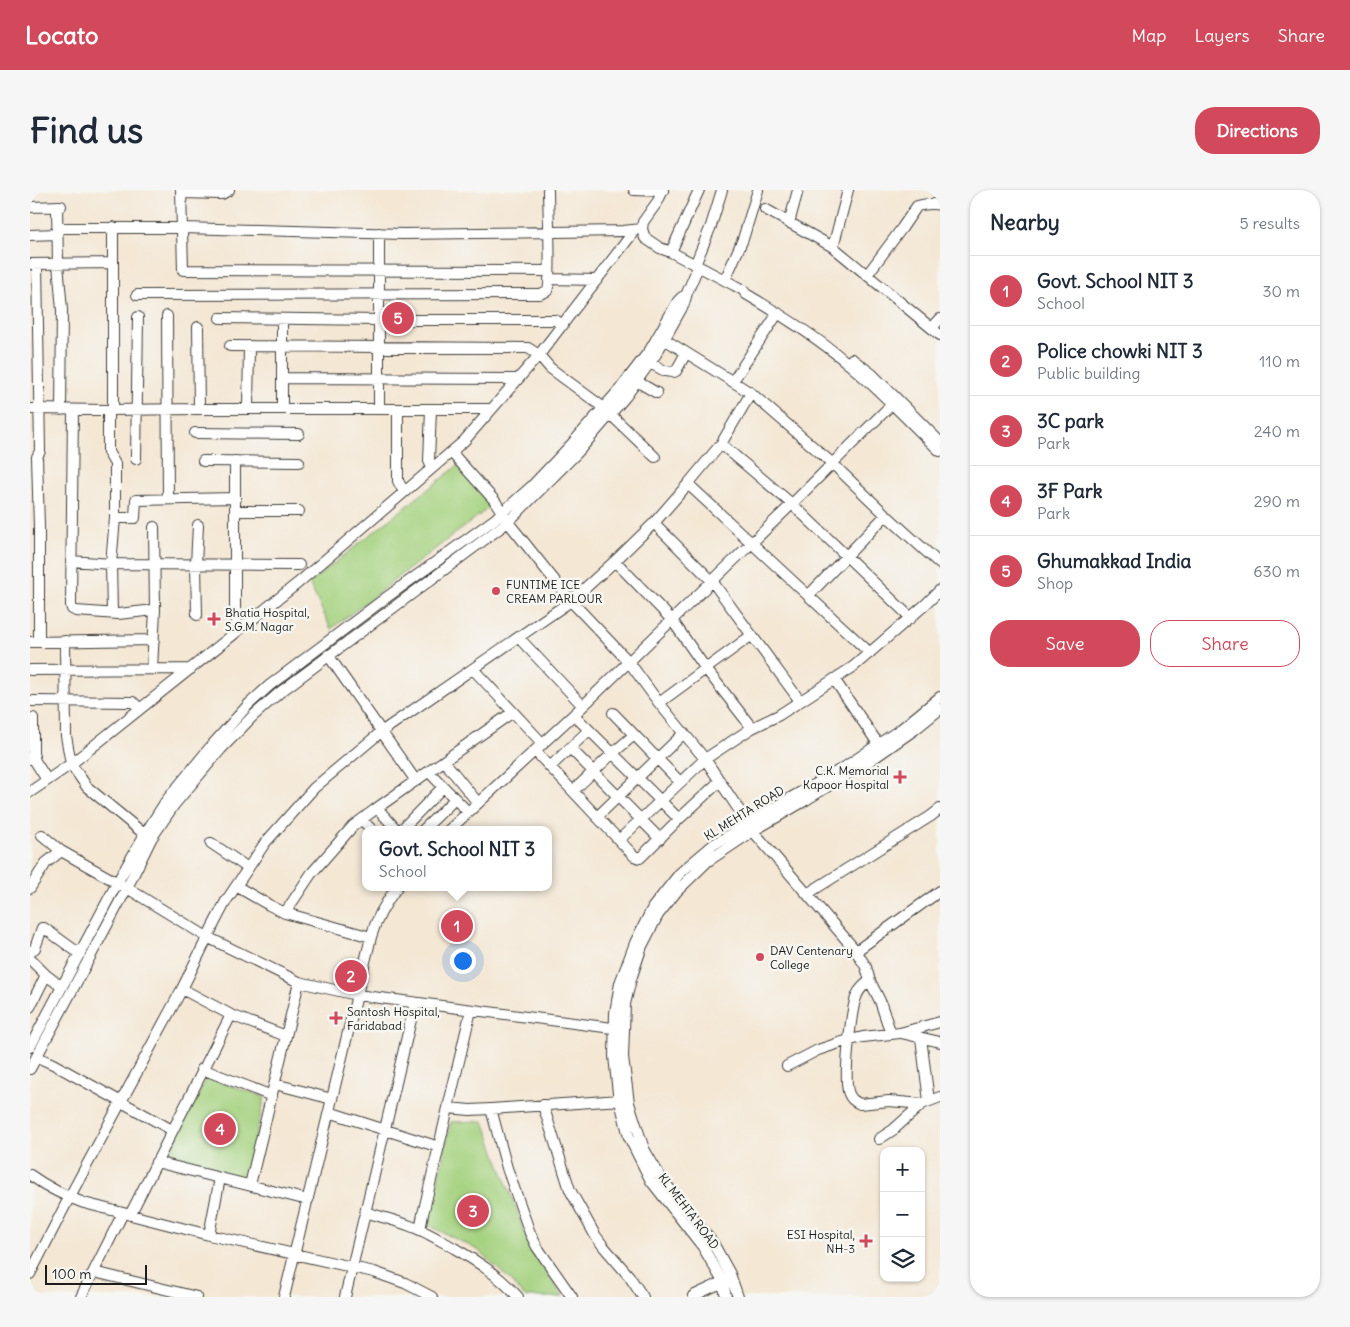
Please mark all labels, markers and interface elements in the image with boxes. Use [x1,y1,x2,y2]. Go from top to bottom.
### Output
text: Locato [25,20,99,50]
text: Map [1131,24,1166,47]
text: Layers [1194,24,1250,47]
text: Share [1278,24,1325,47]
button: Directions [1195,107,1320,154]
text: Find us [30,108,143,152]
text: Nearby [990,209,1060,236]
text: 5 results [1239,213,1300,233]
text: Govt. School NIT 3 [1037,269,1193,293]
text: 1 [1003,281,1009,301]
text: 30 m [1263,281,1300,301]
text: School [1037,293,1085,313]
pin: 5 [382,299,414,337]
text: Police chowki NIT 3 [1037,339,1203,363]
text: 2 [1002,351,1010,371]
text: 110 m [1259,351,1300,371]
text: Public building [1037,363,1140,383]
text: 3C park [1037,409,1104,433]
text: 3 [1001,421,1011,441]
text: 240 m [1254,421,1300,441]
text: Park [1037,433,1070,453]
text: 3F Park [1037,479,1102,503]
text: 4 [1001,491,1011,511]
text: 290 m [1254,491,1300,511]
text: Park [1037,503,1070,523]
text: Ghumakkad India [1037,549,1191,573]
text: 5 [1001,561,1011,581]
text: 630 m [1253,561,1300,581]
text: Shop [1037,573,1073,593]
place label: FUNTIME ICE CREAM PARLOUR [506,577,603,606]
marker: FUNTIME ICE CREAM PARLOUR [490,585,502,597]
place label: Bhatia Hospital, S.G.M. Nagar [225,605,310,634]
marker: Bhatia Hospital, S.G.M. Nagar [207,612,221,626]
button: Save [990,620,1140,667]
button: Share [1150,620,1300,667]
place label: C.K. Memorial Kapoor Hospital [803,763,889,792]
marker: C.K. Memorial Kapoor Hospital [893,770,907,784]
street label: KL MEHTA ROAD [701,782,787,844]
popup [362,826,552,891]
text: Govt. School NIT 3 [379,837,535,861]
text: School [379,861,427,881]
pin: 1 [441,907,473,945]
place label: DAV Centenary College [770,943,853,972]
your location [450,948,476,974]
marker: DAV Centenary College [754,951,766,963]
pin: 2 [335,957,367,995]
place label: Santosh Hospital, Faridabad [347,1004,440,1033]
marker: Santosh Hospital, Faridabad [329,1011,343,1025]
pin: 4 [204,1110,236,1148]
map controls [880,1147,925,1282]
button: + [880,1147,925,1192]
street label: KL MEHTA ROAD [655,1170,723,1252]
pin: 3 [457,1192,489,1230]
button: − [880,1192,925,1237]
place label: ESI Hospital, NH-3 [787,1227,855,1256]
marker: ESI Hospital, NH-3 [859,1234,873,1248]
button: layers [880,1237,925,1282]
scale bar [45,1262,148,1285]
text: 100 m [52,1265,92,1283]

